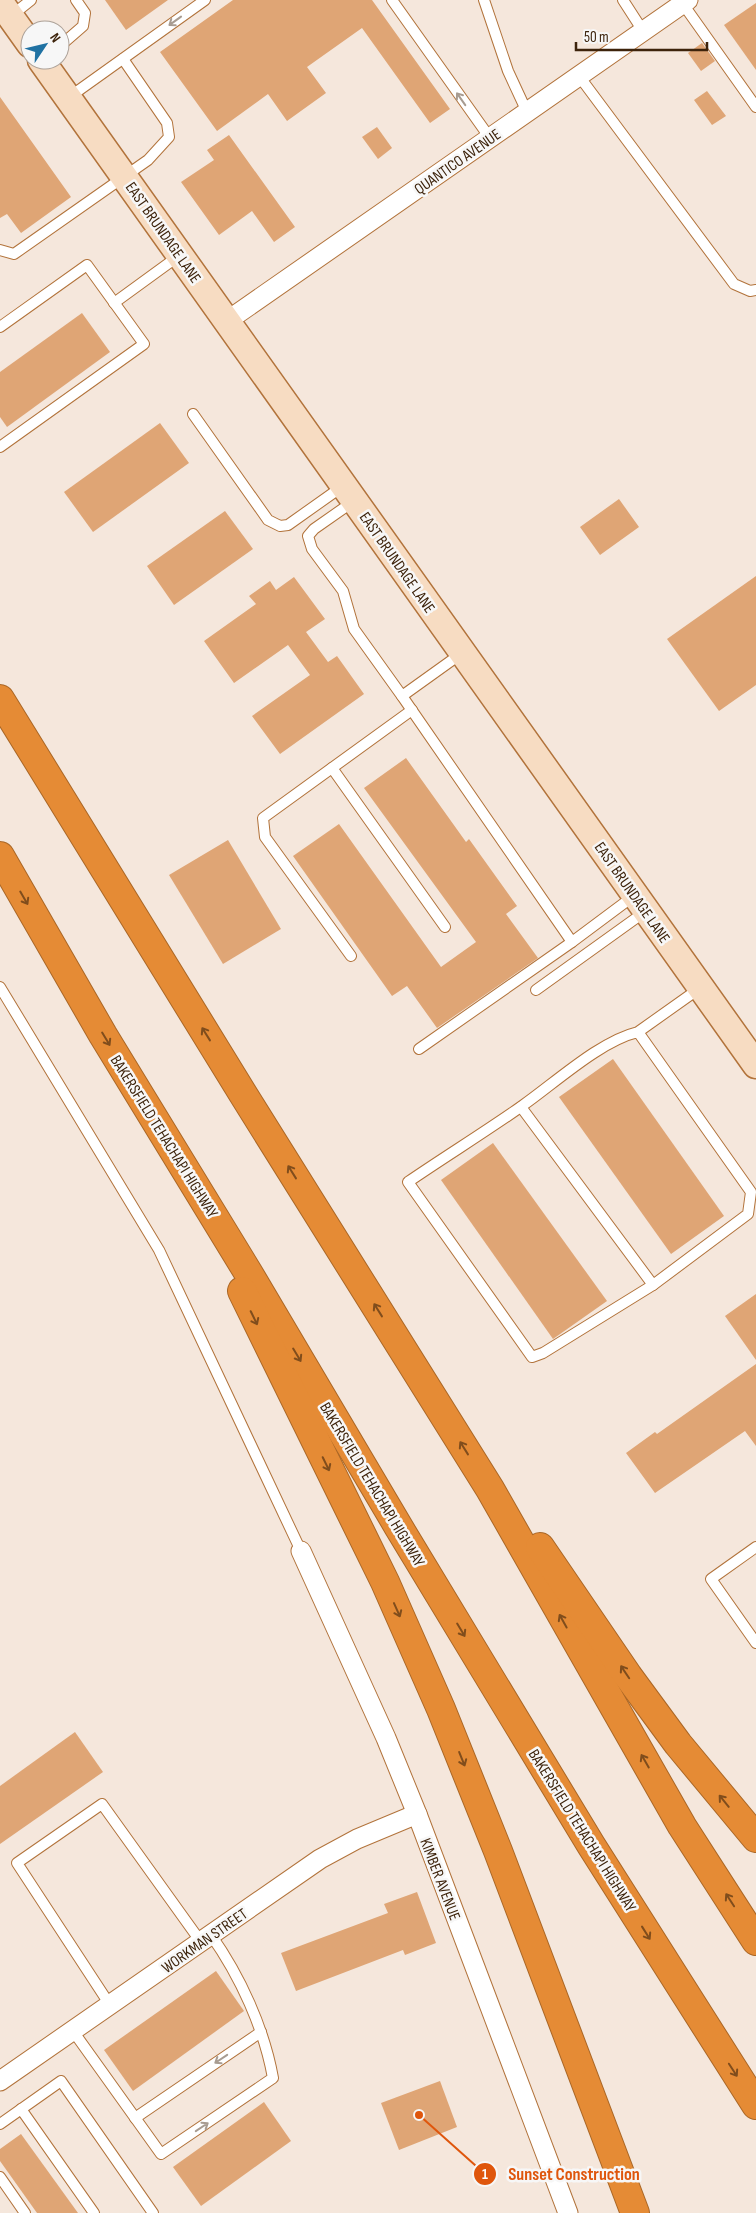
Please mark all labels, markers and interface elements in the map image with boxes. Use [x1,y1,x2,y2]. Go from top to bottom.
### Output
one-way arrow [169,16,182,27]
north arrow [20,20,70,70]
scale bar [576,20,707,52]
text: 50 m [584,28,609,47]
text: N [46,30,64,46]
one-way arrow [456,92,466,106]
street label: QUANTICO AVENUE [411,125,505,199]
street label: EAST BRUNDAGE LANE [121,179,205,287]
street label: EAST BRUNDAGE LANE [355,509,439,617]
street label: EAST BRUNDAGE LANE [590,839,674,947]
one-way arrow [20,891,30,905]
one-way arrow [201,1028,211,1042]
one-way arrow [101,1032,111,1046]
street label: BAKERSFIELD TEHACHAPI HIGHWAY [106,1052,222,1222]
one-way arrow [286,1166,296,1180]
one-way arrow [373,1303,383,1317]
one-way arrow [250,1310,259,1325]
one-way arrow [293,1348,303,1362]
street label: BAKERSFIELD TEHACHAPI HIGHWAY [315,1399,428,1571]
one-way arrow [459,1441,469,1455]
one-way arrow [321,1456,331,1471]
one-way arrow [393,1602,402,1617]
one-way arrow [558,1614,568,1628]
one-way arrow [456,1623,466,1637]
one-way arrow [620,1665,630,1679]
street label: BAKERSFIELD TEHACHAPI HIGHWAY [524,1746,640,1916]
one-way arrow [457,1751,467,1766]
one-way arrow [639,1755,649,1769]
one-way arrow [719,1795,730,1808]
street label: KIMBER AVENUE [415,1836,464,1923]
one-way arrow [724,1893,734,1907]
street label: WORKMAN STREET [158,1904,252,1978]
one-way arrow [641,1926,652,1940]
one-way arrow [214,2054,228,2064]
one-way arrow [728,2063,738,2077]
one-way arrow [194,2122,208,2132]
callout: Sunset Construction [473,2157,649,2190]
text: Sunset Construction [508,2164,640,2185]
text: 1 [482,2165,488,2184]

